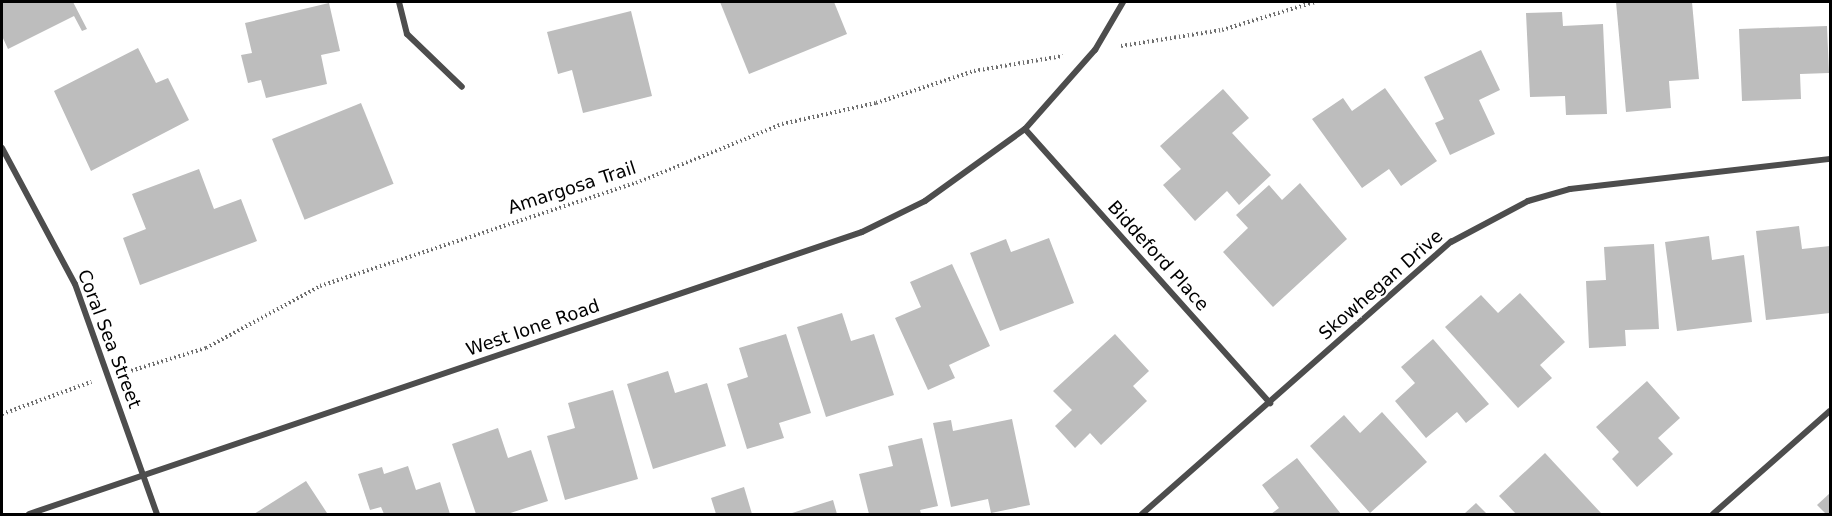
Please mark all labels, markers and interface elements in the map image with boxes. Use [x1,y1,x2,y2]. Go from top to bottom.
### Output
street label: Amargosa Trail [505,157,639,219]
street label: Biddeford Place [1103,196,1213,316]
street label: Skowhegan Drive [1315,225,1447,345]
street label: Coral Sea Street [73,267,145,411]
street label: West Ione Road [463,295,603,361]

